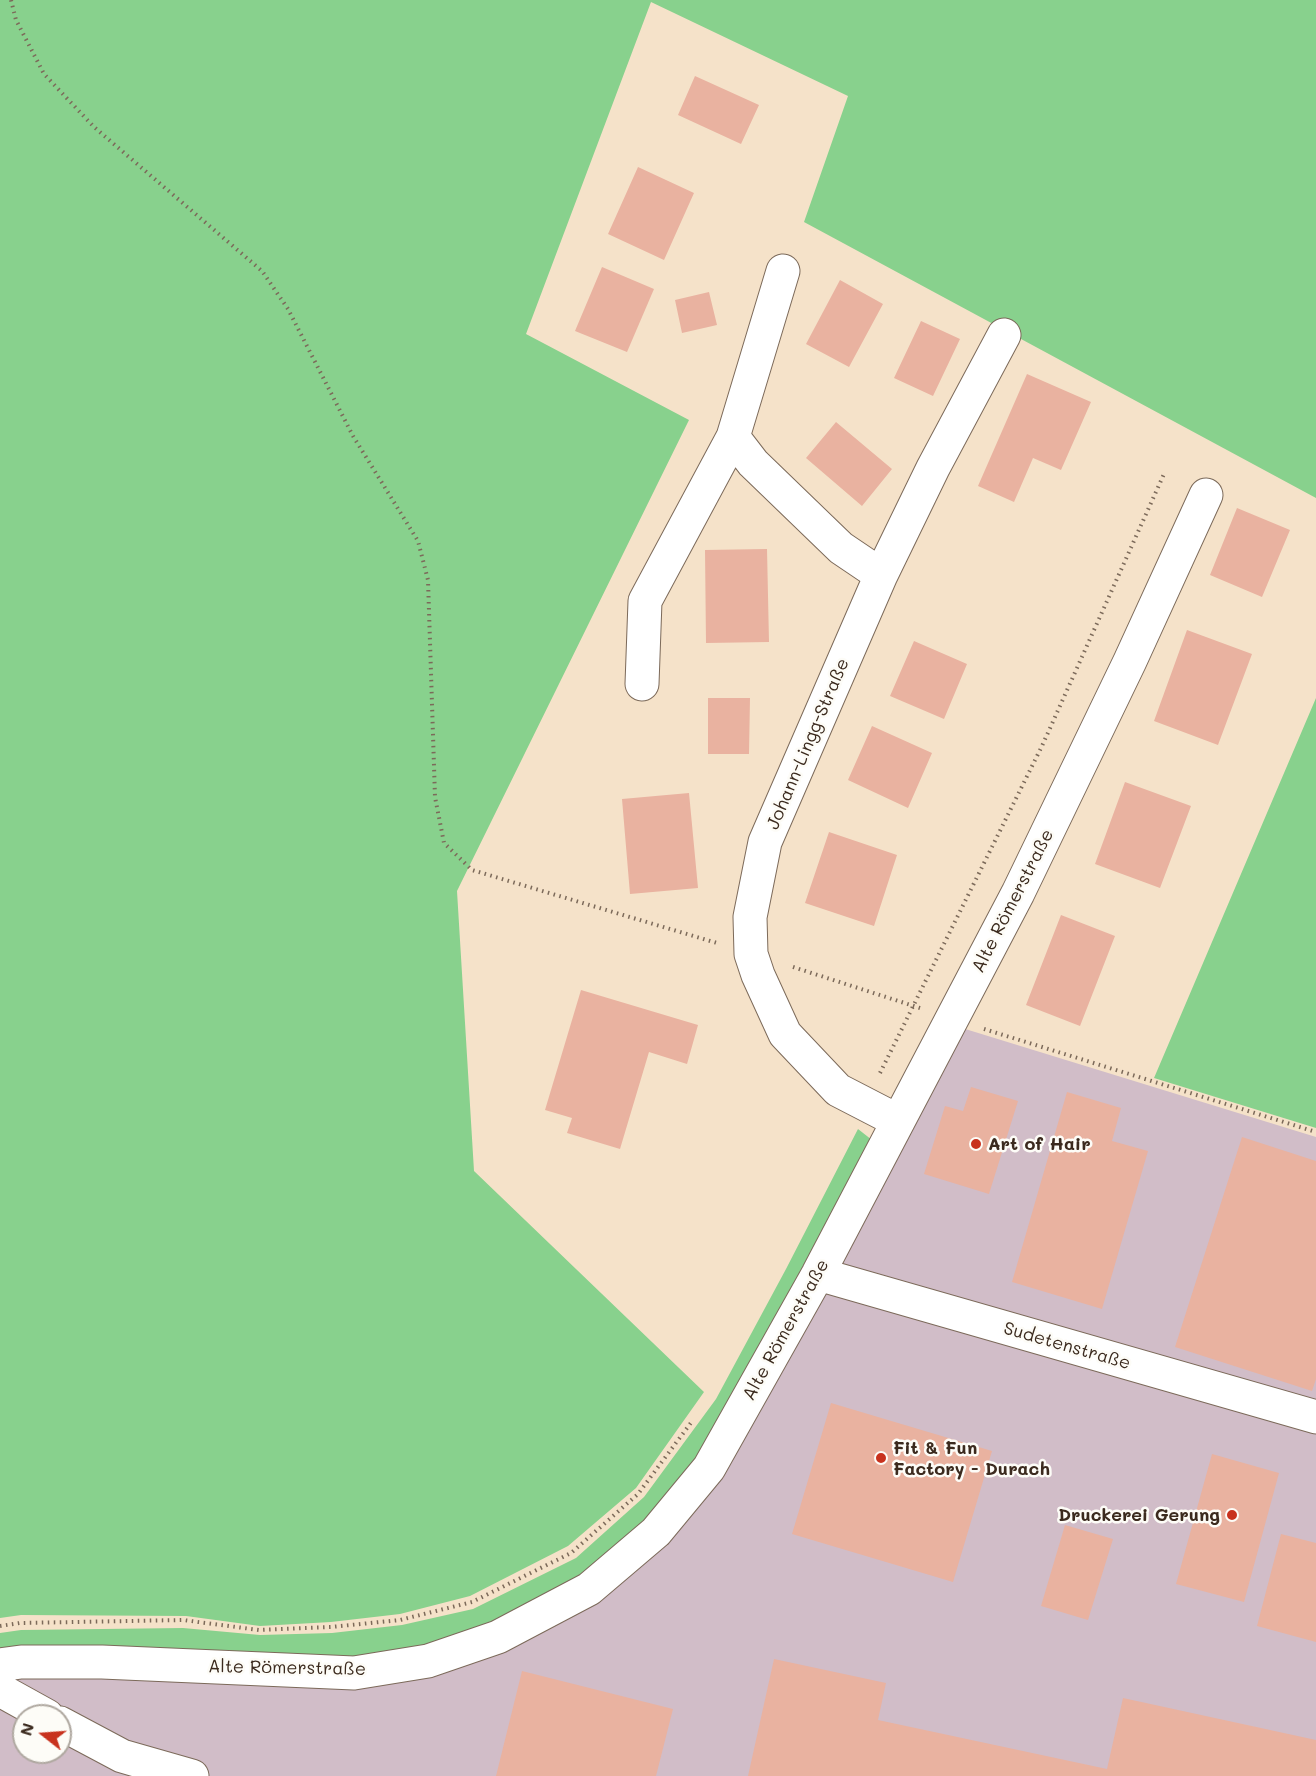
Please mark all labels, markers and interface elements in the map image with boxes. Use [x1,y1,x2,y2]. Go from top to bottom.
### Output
street label: Johann-Lingg-Straße [762,655,854,833]
street label: Alte Römerstraße [968,826,1058,976]
place label: Art of Hair [988,1133,1091,1155]
marker: Art of Hair [969,1137,983,1151]
street label: Alte Römerstraße [738,1256,834,1404]
street label: Sudetenstraße [1001,1318,1133,1374]
place label: Fit & Fun Factory - Durach [893,1437,1050,1480]
marker: Fit & Fun Factory - Durach [874,1451,888,1465]
place label: Druckerei Gerung [1058,1504,1220,1526]
marker: Druckerei Gerung [1225,1508,1239,1522]
street label: Alte Römerstraße [208,1656,366,1680]
north arrow [12,1704,72,1764]
text: N [14,1720,38,1738]

